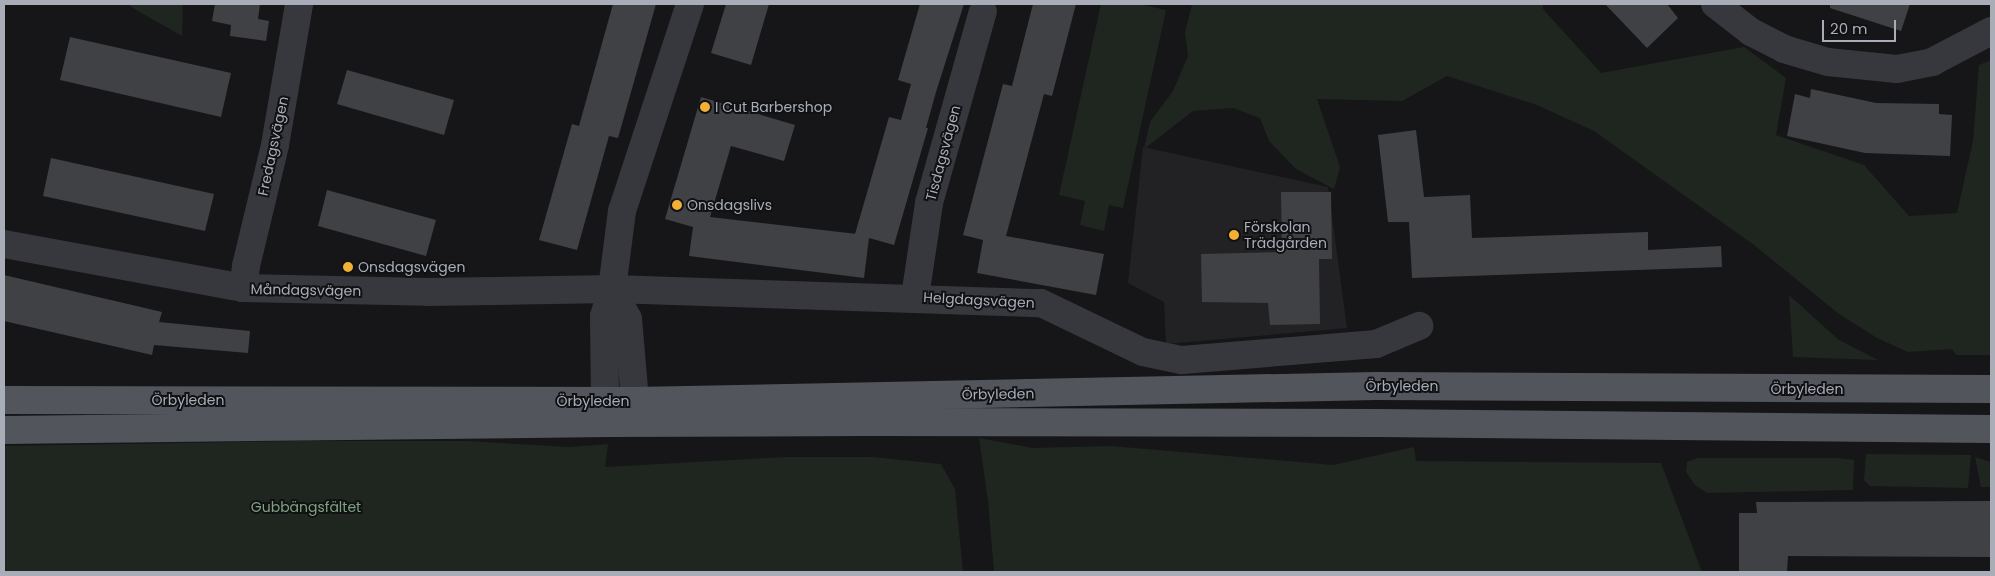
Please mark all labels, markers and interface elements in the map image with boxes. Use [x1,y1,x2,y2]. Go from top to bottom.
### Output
scale bar [1825,10,1899,42]
text: 20 m [1830,18,1868,39]
street label: Fredagsvägen [254,95,292,197]
place label: I Cut Barbershop [715,99,832,115]
marker: I Cut Barbershop [699,101,711,113]
street label: Tisdagsvägen [922,103,964,203]
place label: Onsdagslivs [687,197,772,213]
marker: Onsdagslivs [671,199,683,211]
place label: Förskolan Trädgården [1244,219,1327,252]
marker: Förskolan Trädgården [1228,229,1240,241]
place label: Onsdagsvägen [358,259,465,275]
marker: Onsdagsvägen [342,261,354,273]
street label: Måndagsvägen [251,281,361,299]
street label: Helgdagsvägen [923,289,1035,311]
street label: Örbyleden [1366,378,1438,394]
street label: Örbyleden [1771,381,1843,397]
street label: Örbyleden [961,385,1035,403]
street label: Örbyleden [152,392,224,408]
street label: Örbyleden [557,393,629,409]
park label: Gubbängsfältet [251,499,361,515]

